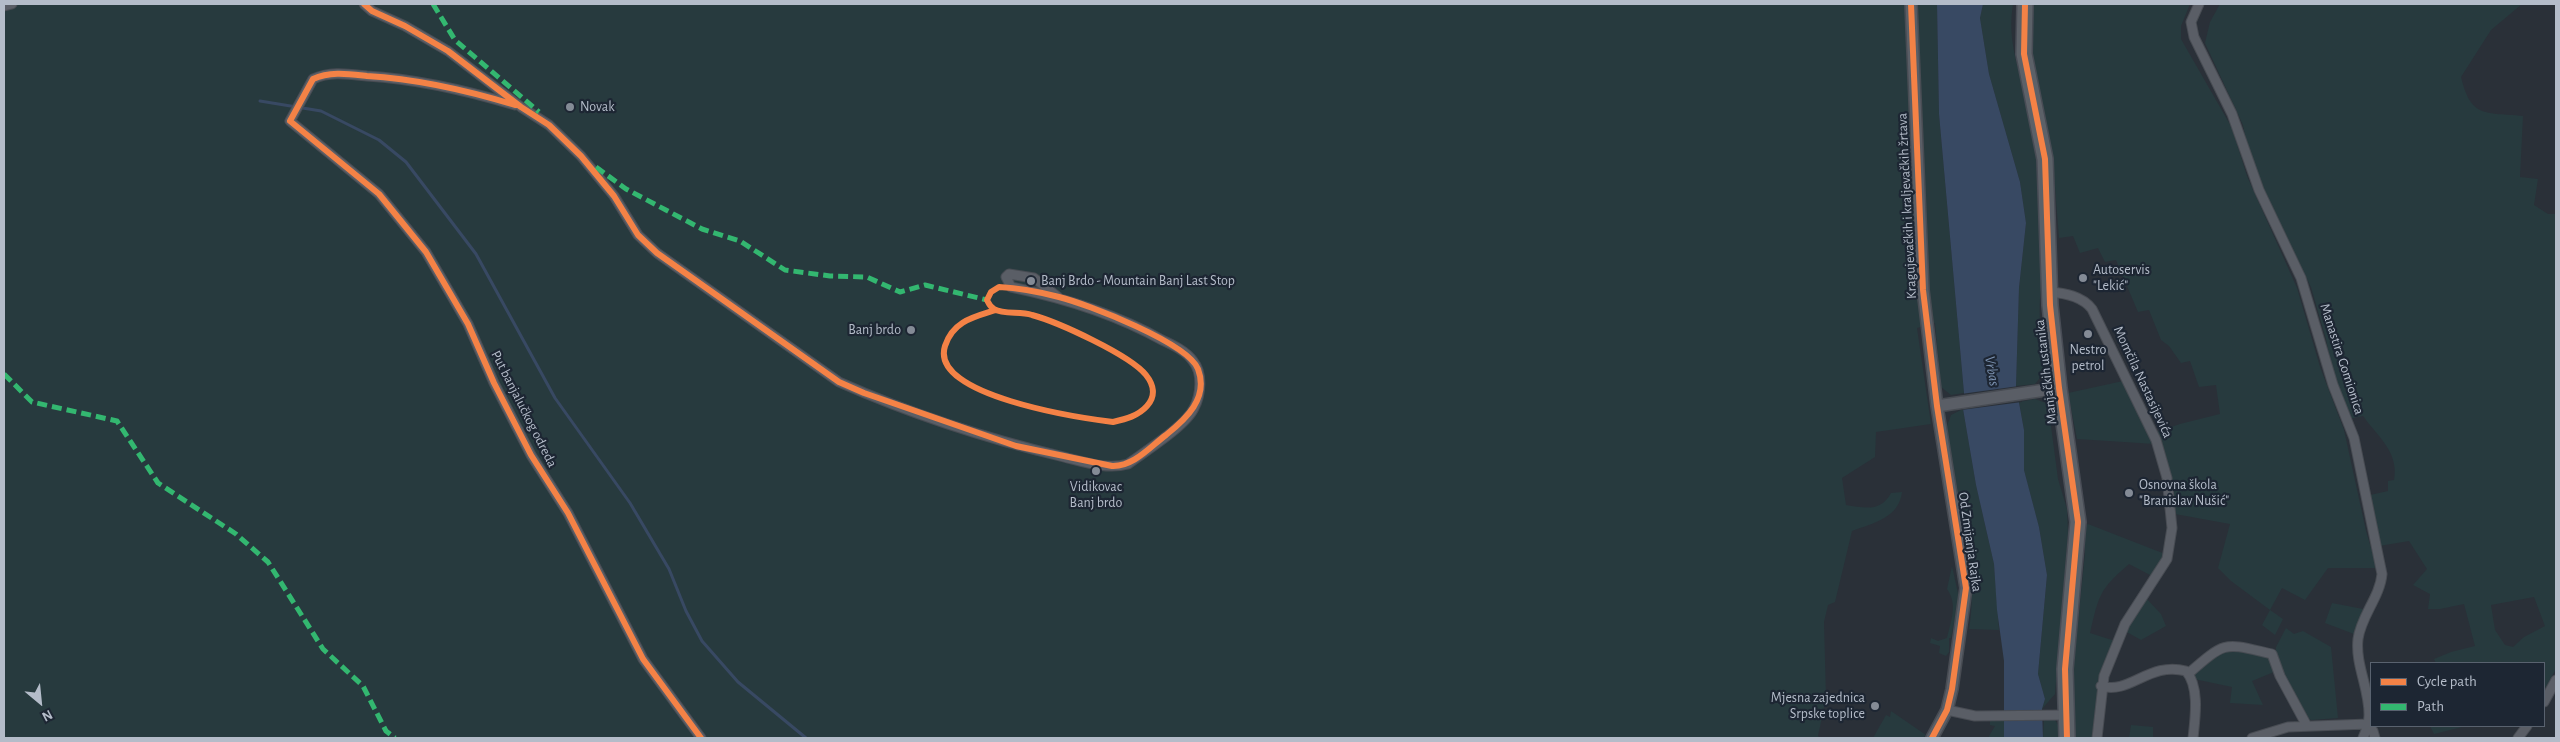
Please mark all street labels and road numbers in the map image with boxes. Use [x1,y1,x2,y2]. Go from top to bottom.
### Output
street label: Kragujevačkih i kraljevačkih žrtava [1894,113,1920,299]
street label: Manastira Gomionica [2316,301,2368,417]
street label: Manjačkih ustanika [2031,319,2061,425]
street label: Momčila Nastasijevića [2110,323,2176,441]
street label: Put banjalučkog odreda [487,348,561,470]
street label: Od Zmijanja Rajka [1955,491,1985,593]

